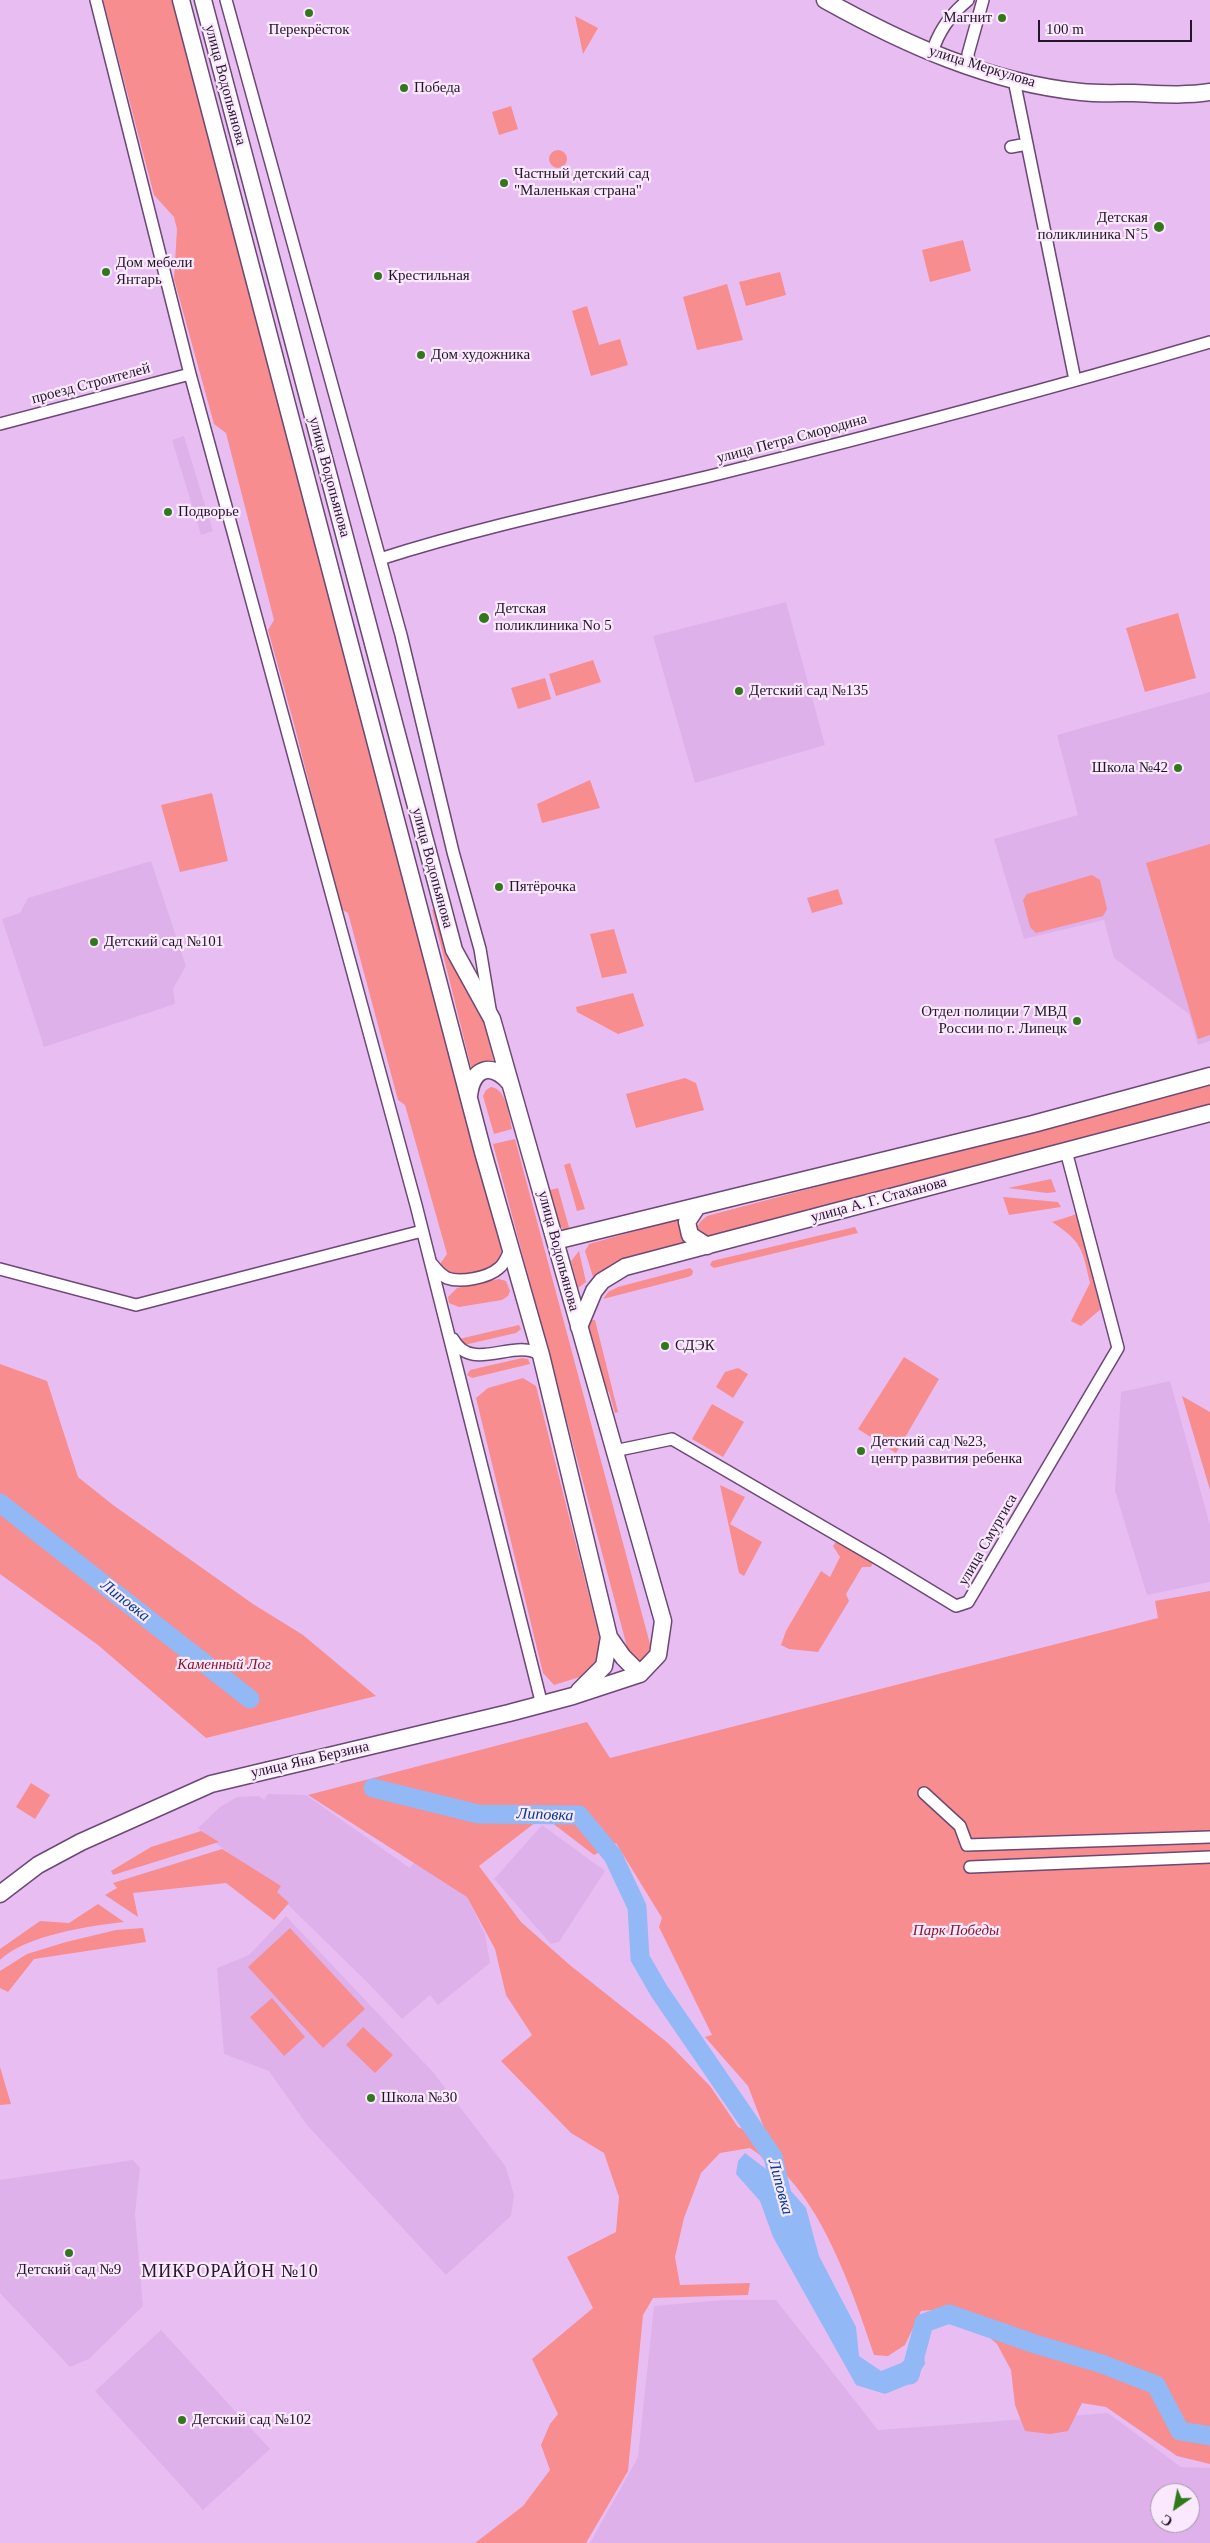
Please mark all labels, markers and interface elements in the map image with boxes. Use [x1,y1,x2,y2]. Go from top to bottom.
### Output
marker: Перекрёсток [303,7,315,19]
place label: Магнит [943,9,992,27]
scale bar [1040,10,1194,42]
marker: Магнит [996,12,1008,24]
place label: Перекрёсток [269,21,349,39]
text: 100 m [1046,21,1084,37]
street label: улица Водопьянова [200,23,250,147]
street label: улица Меркулова [927,42,1037,92]
place label: Победа [414,79,461,97]
marker: Победа [398,82,410,94]
place label: Частный детский сад "Маленькая страна" [514,165,649,200]
marker: Частный детский сад "Маленькая страна" [498,177,510,189]
place label: Детская поликлиника N˚5 [1038,209,1148,244]
marker: Детская поликлиника N˚5 [1152,220,1166,234]
place label: Дом мебели Янтарь [116,254,192,289]
marker: Дом мебели Янтарь [100,266,112,278]
place label: Крестильная [388,267,470,285]
marker: Крестильная [372,270,384,282]
place label: Дом художника [431,346,530,364]
marker: Дом художника [415,349,427,361]
street label: проезд Строителей [30,360,152,408]
street label: улица Петра Смородина [715,410,869,468]
street label: улица Водопьянова [304,415,354,539]
place label: Подворье [178,503,239,521]
marker: Подворье [162,506,174,518]
place label: Детская поликлиника No 5 [495,600,612,635]
marker: Детская поликлиника No 5 [477,611,491,625]
place label: Детский сад №135 [749,682,868,700]
marker: Детский сад №135 [733,685,745,697]
place label: Школа №42 [1092,759,1168,777]
marker: Школа №42 [1172,762,1184,774]
street label: улица Водопьянова [407,806,457,930]
place label: Пятёрочка [509,878,576,896]
marker: Пятёрочка [493,881,505,893]
place label: Детский сад №101 [104,933,223,951]
marker: Детский сад №101 [88,936,100,948]
place label: Отдел полиции 7 МВД России по г. Липецк [921,1003,1067,1038]
marker: Отдел полиции 7 МВД России по г. Липецк [1071,1015,1083,1027]
street label: улица А. Г. Стаханова [809,1173,949,1227]
street label: улица Водопьянова [533,1189,583,1313]
place label: СДЭК [675,1337,715,1355]
marker: СДЭК [659,1340,671,1352]
place label: Детский сад №23, центр развития ребенка [871,1433,1022,1468]
marker: Детский сад №23, центр развития ребенка [855,1445,867,1457]
street label: улица Смургиса [954,1491,1022,1589]
water label: Липовка [97,1576,153,1626]
park label: Каменный Лог [177,1656,271,1674]
street label: улица Яна Берзина [249,1738,371,1782]
water label: Липовка [516,1804,574,1826]
park label: Парк Победы [913,1922,999,1940]
place label: Школа №30 [381,2089,457,2107]
marker: Школа №30 [365,2092,377,2104]
water label: Липовка [763,2157,797,2217]
marker: Детский сад №9 [63,2247,75,2259]
place label: Детский сад №9 [17,2261,121,2279]
district label: МИКРОРАЙОН №10 [139,2261,321,2283]
place label: Детский сад №102 [192,2411,311,2429]
marker: Детский сад №102 [176,2414,188,2426]
north arrow [1150,2483,1200,2533]
text: С [1159,2511,1175,2529]

